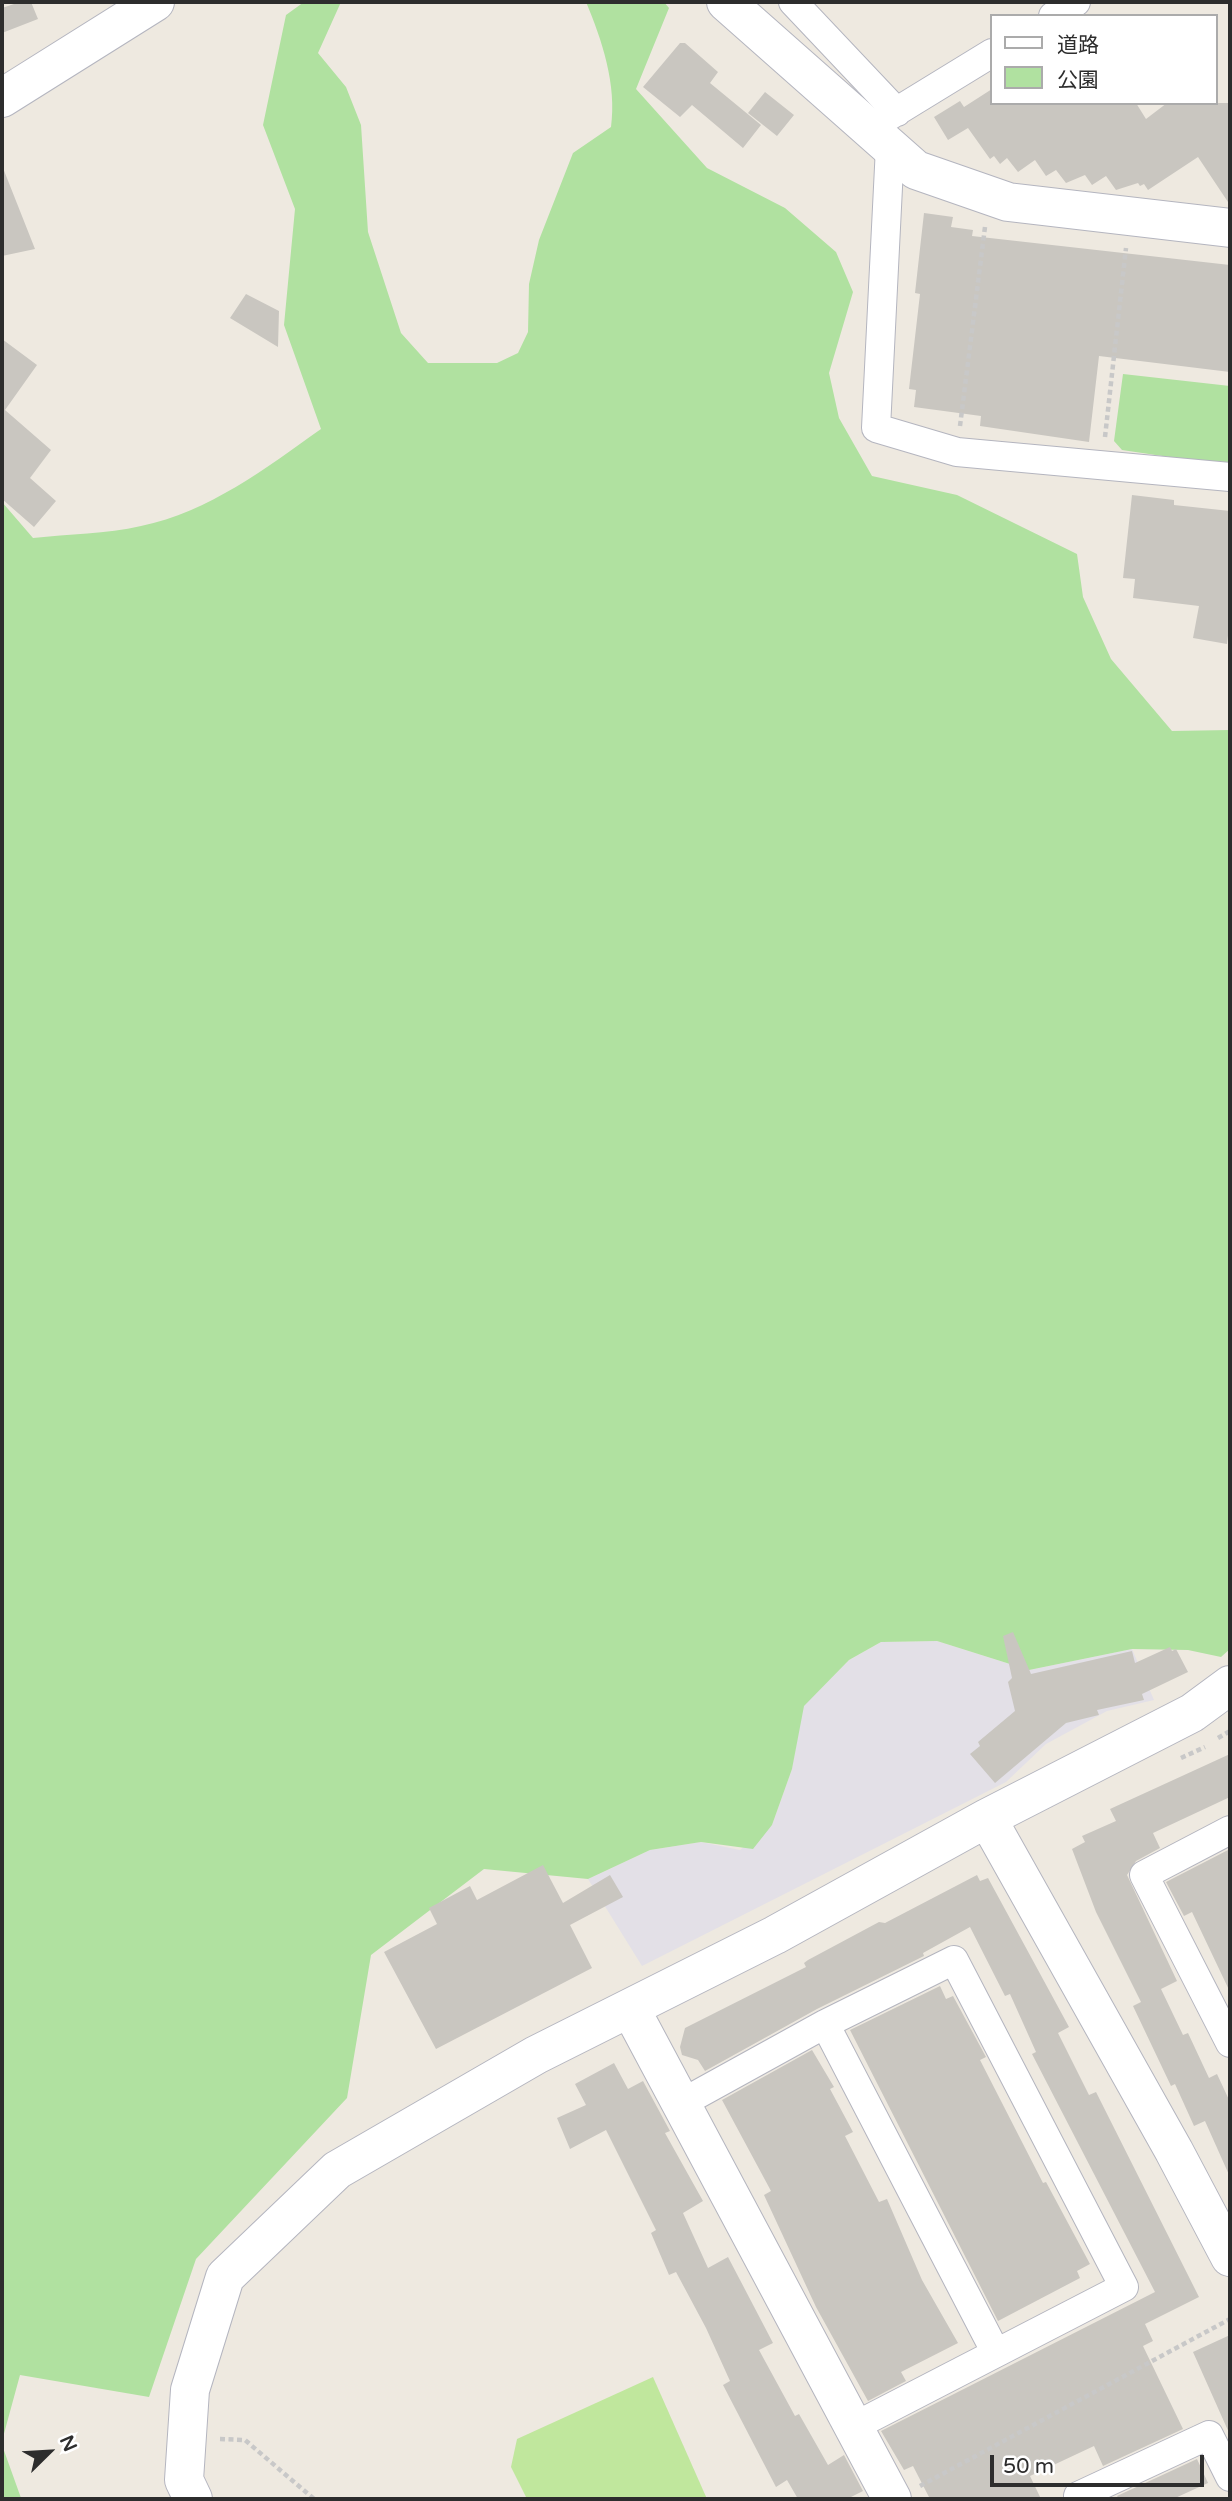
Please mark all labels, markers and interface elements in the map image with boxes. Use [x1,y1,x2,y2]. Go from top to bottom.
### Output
legend [990,14,1218,105]
text: 道路 [1057,33,1099,58]
text: 公園 [1057,68,1099,93]
north arrow [14,2417,84,2487]
text: N [55,2432,81,2455]
scale bar [994,2442,1208,2486]
text: 50 m [1003,2454,1054,2479]

